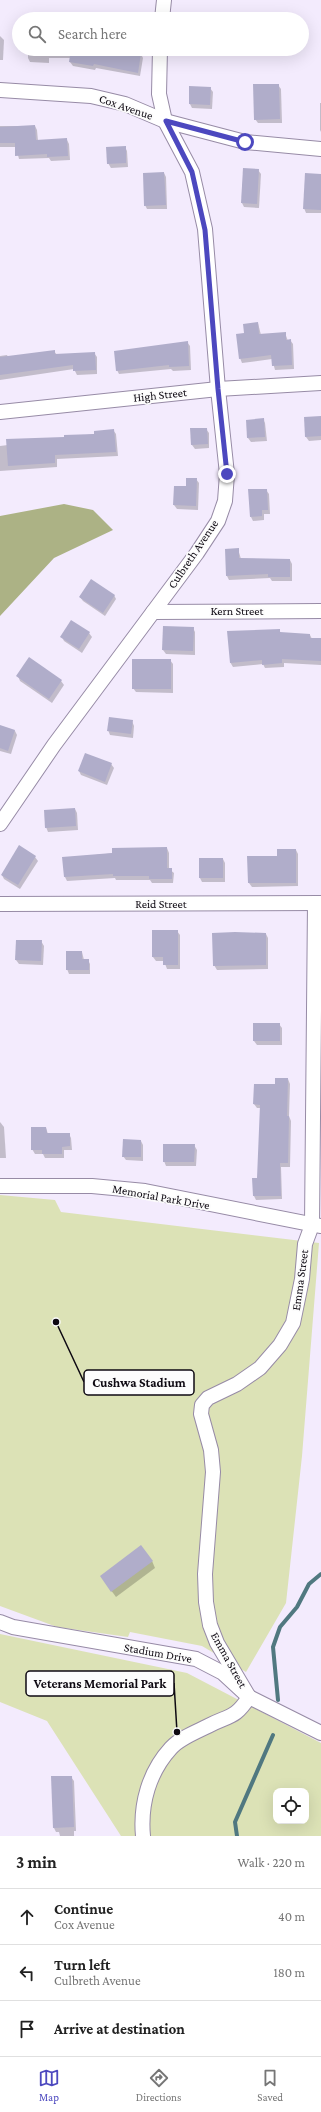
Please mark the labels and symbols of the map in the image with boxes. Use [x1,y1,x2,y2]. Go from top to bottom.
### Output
street label: Cox Avenue [97,91,155,123]
route start [236,133,254,151]
street label: High Street [133,385,188,405]
route end [218,465,236,483]
street label: Culbreth Avenue [165,517,221,591]
street label: Kern Street [210,604,265,618]
street label: Reid Street [135,897,188,911]
street label: Memorial Park Drive [111,1182,211,1212]
street label: Emma Street [289,1247,311,1312]
callout: Cushwa Stadium [84,1370,194,1395]
text: Cushwa Stadium [92,1375,186,1390]
street label: Emma Street [208,1630,251,1691]
street label: Stadium Drive [123,1640,193,1666]
callout: Veterans Memorial Park [26,1671,174,1696]
text: Veterans Memorial Park [33,1676,167,1691]

